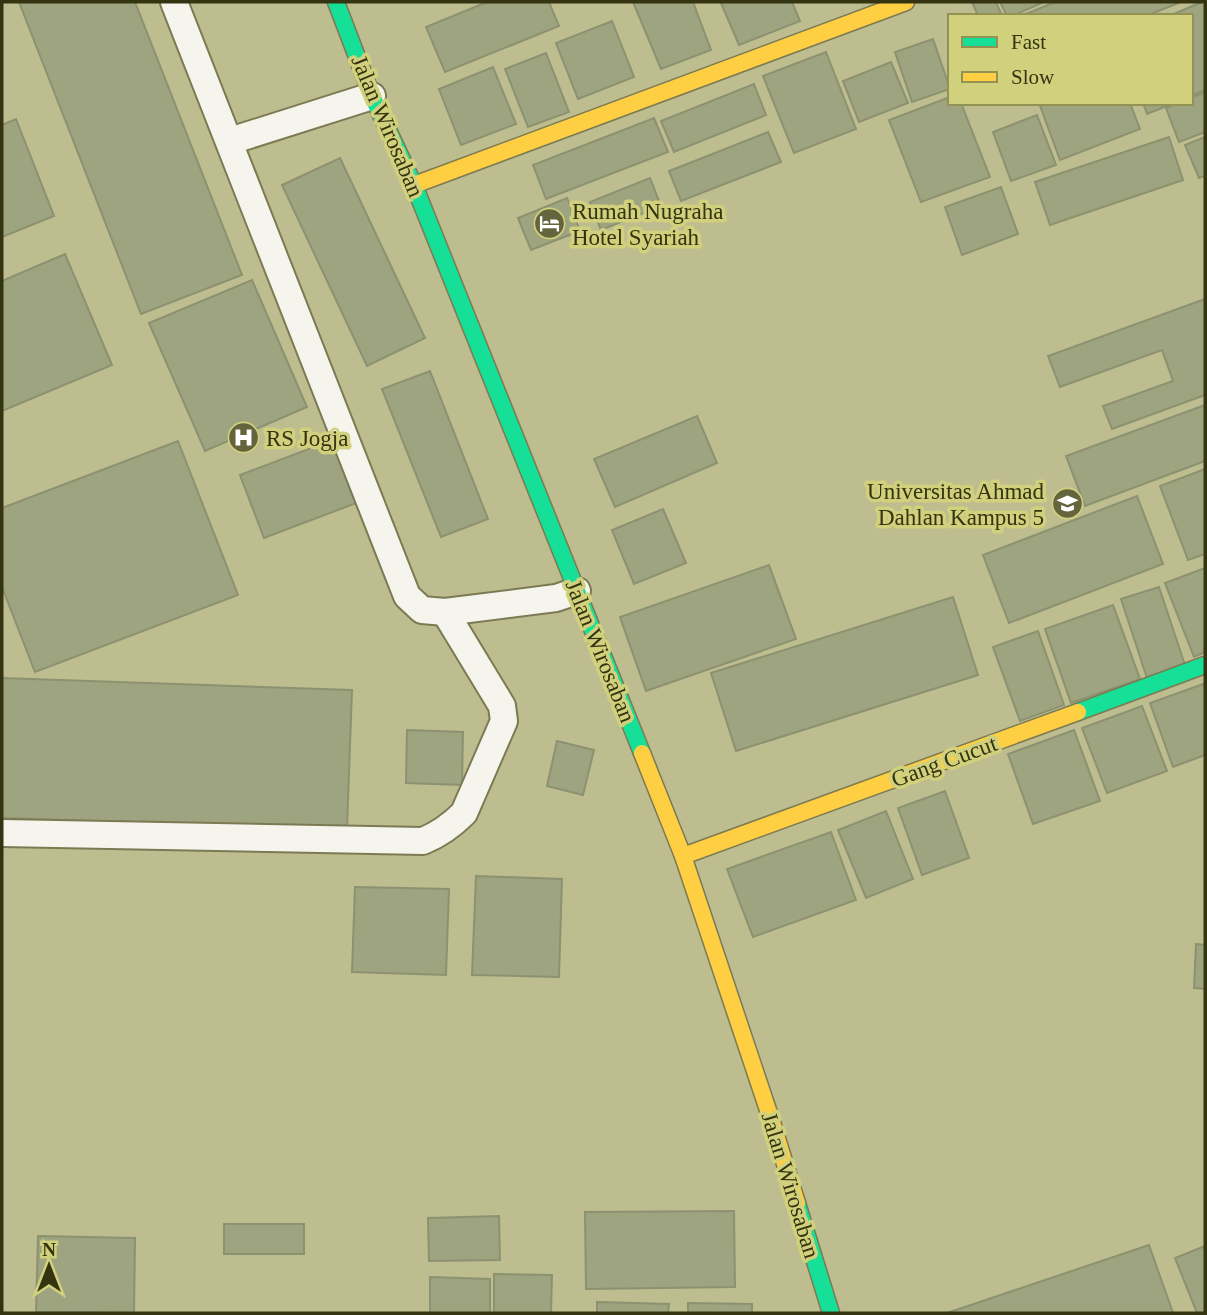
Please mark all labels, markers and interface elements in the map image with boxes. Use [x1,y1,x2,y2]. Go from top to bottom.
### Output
legend [948,14,1193,105]
text: Fast [1011,30,1046,54]
street label: Jalan Wirosaban [346,52,429,201]
text: Slow [1011,65,1055,89]
place label: Rumah Nugraha Hotel Syariah [572,199,723,250]
hotel icon: Rumah Nugraha Hotel Syariah [532,207,566,241]
hospital icon: RS Jogja [226,421,260,455]
place label: RS Jogja [266,426,348,451]
place label: Universitas Ahmad Dahlan Kampus 5 [867,479,1044,530]
school or university icon: Universitas Ahmad Dahlan Kampus 5 [1050,487,1084,521]
street label: Jalan Wirosaban [561,576,641,726]
street label: Gang Cucut [888,731,1001,792]
street label: Jalan Wirosaban [756,1109,825,1262]
north arrow [14,1231,84,1301]
text: N [42,1239,56,1260]

